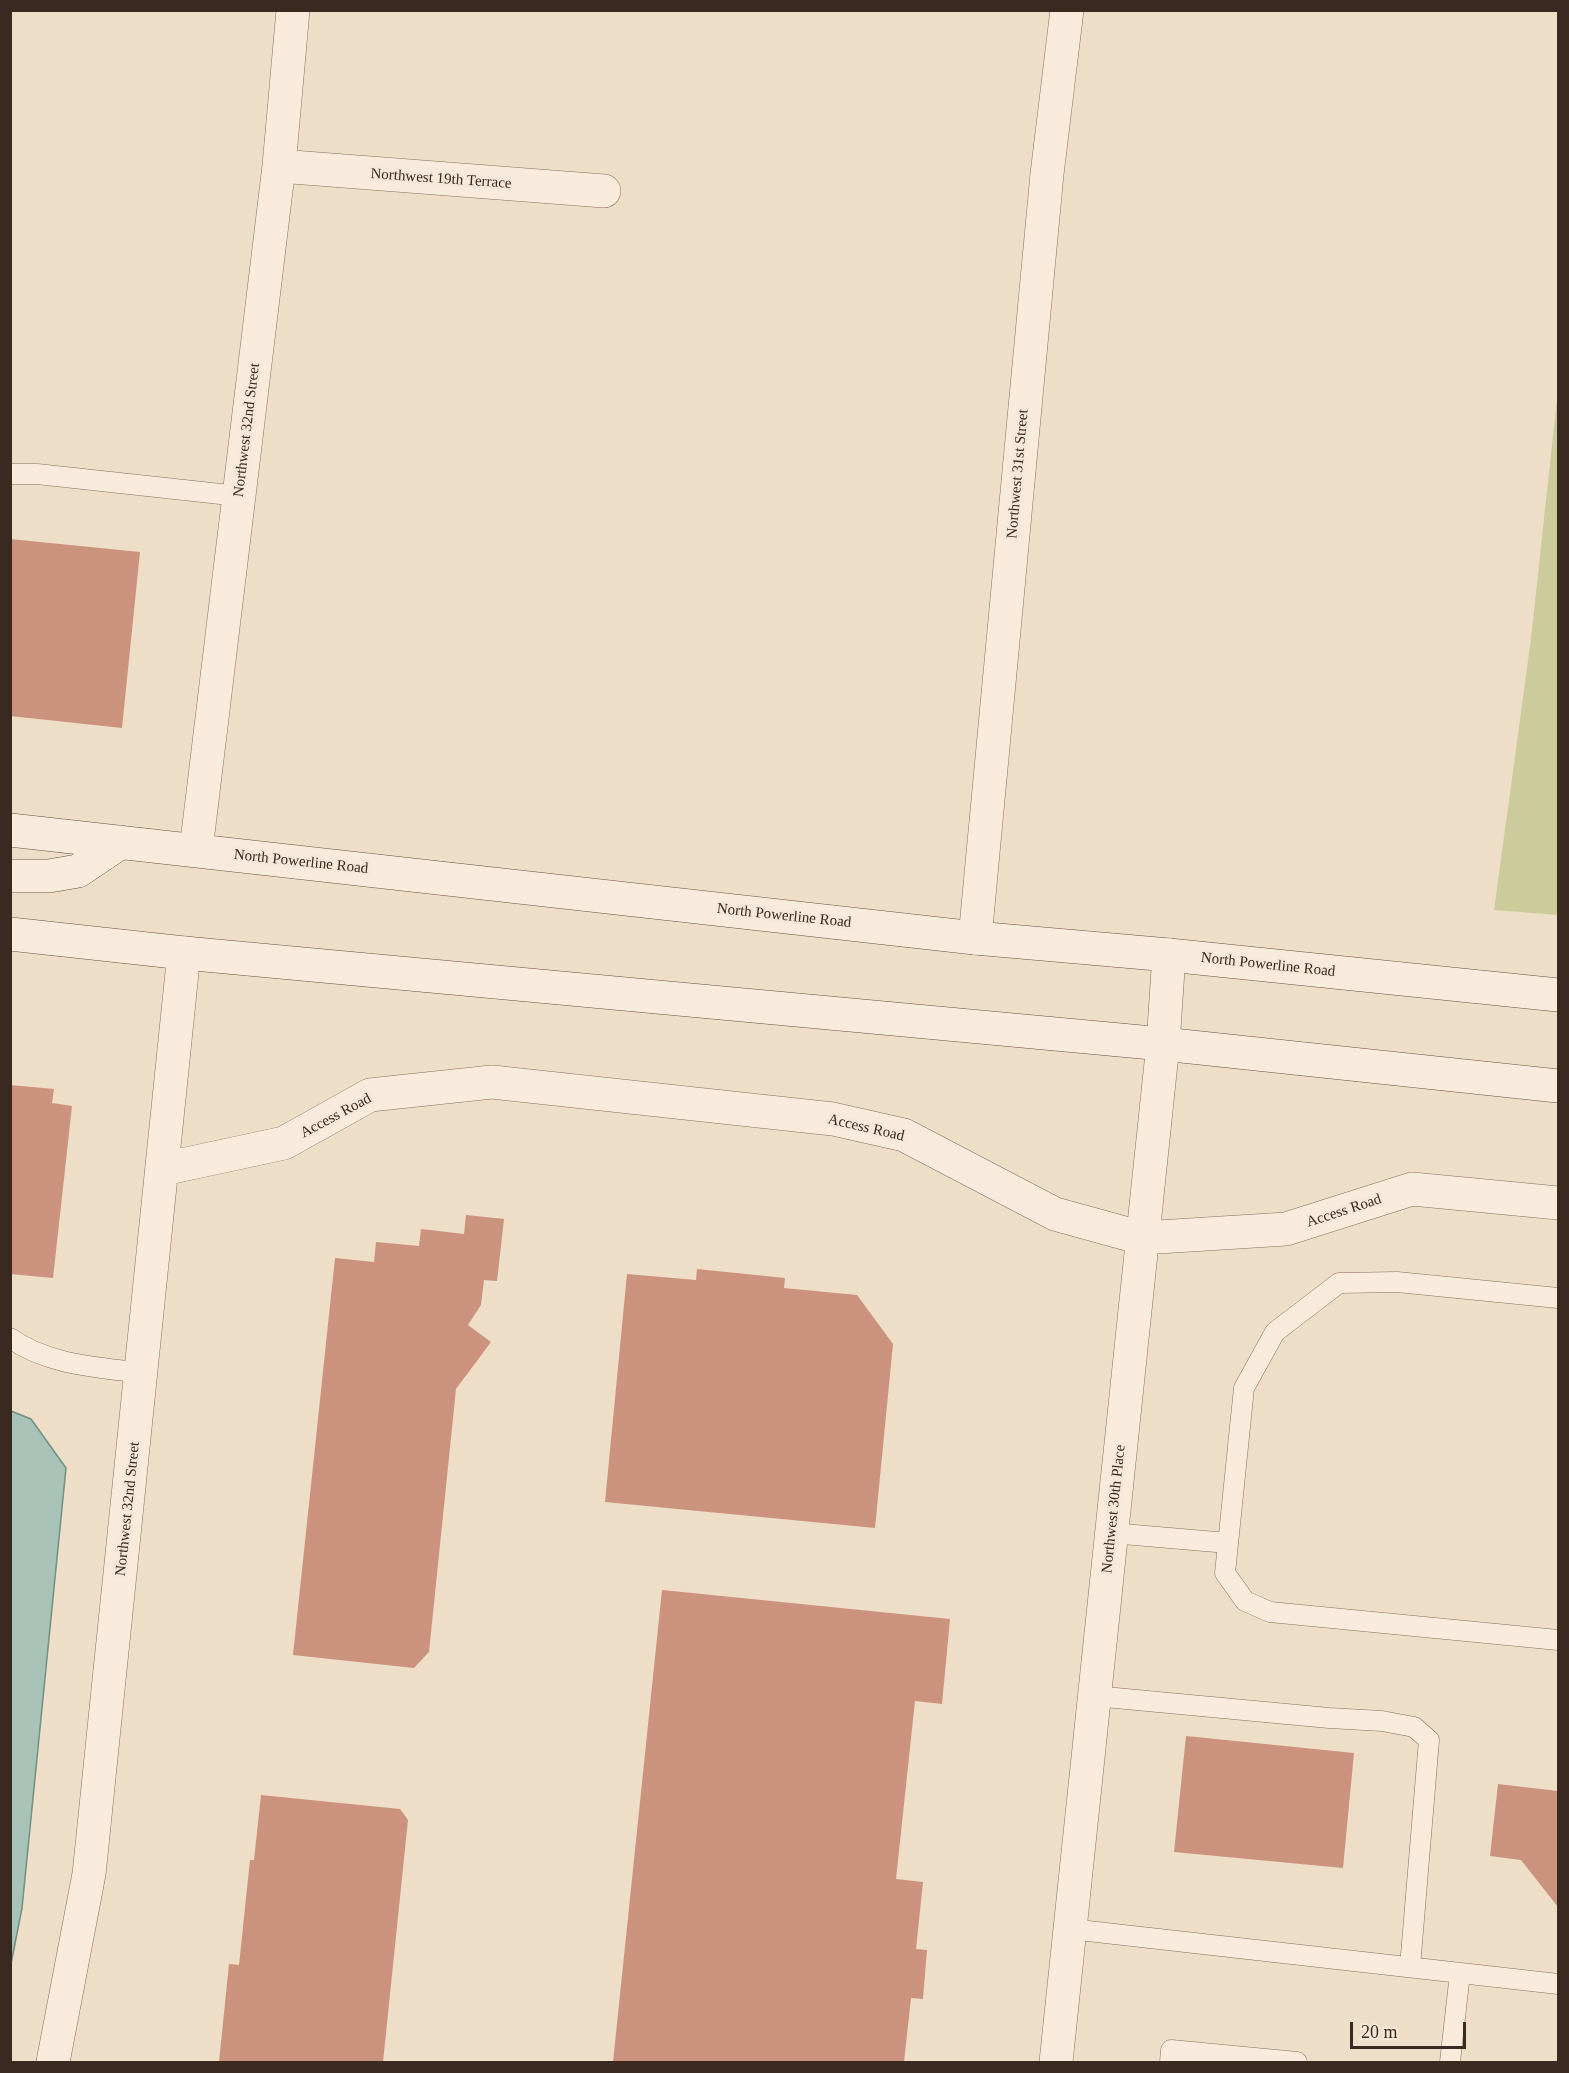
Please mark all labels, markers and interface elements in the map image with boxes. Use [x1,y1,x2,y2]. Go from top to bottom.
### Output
street label: Northwest 19th Terrace [370,165,512,193]
street label: Northwest 32nd Street [230,362,264,498]
street label: Northwest 31st Street [1003,408,1033,540]
street label: North Powerline Road [233,846,369,878]
street label: North Powerline Road [716,900,852,932]
street label: North Powerline Road [1200,949,1336,981]
street label: Access Road [297,1090,375,1142]
street label: Access Road [826,1110,906,1146]
street label: Access Road [1304,1190,1384,1232]
street label: Northwest 32nd Street [112,1441,144,1577]
street label: Northwest 30th Place [1098,1444,1130,1574]
scale bar [1353,2010,1468,2048]
text: 20 m [1361,2022,1398,2042]

